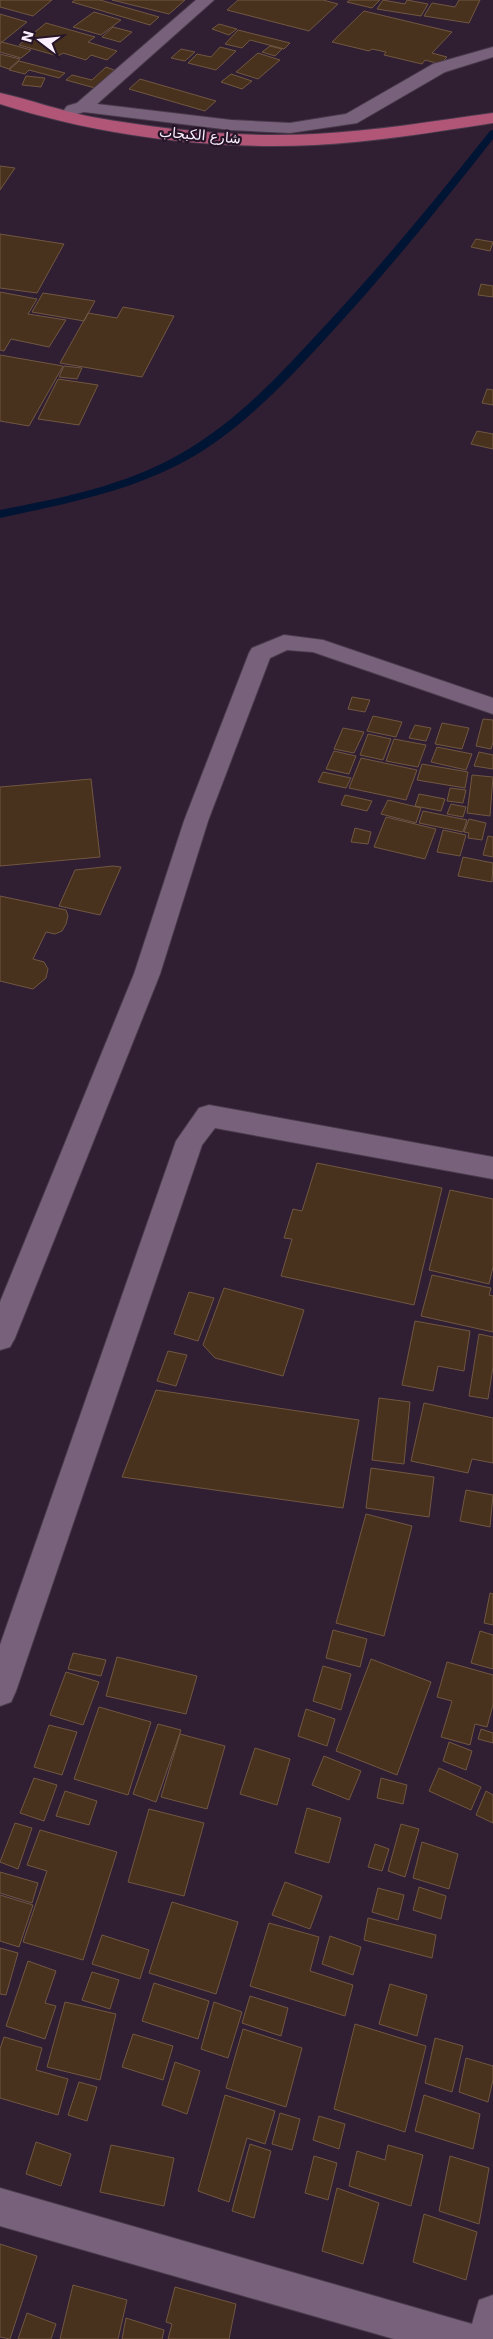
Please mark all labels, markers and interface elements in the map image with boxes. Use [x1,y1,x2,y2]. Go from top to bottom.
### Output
north arrow [15,15,65,65]
text: N [18,29,37,44]
street label: شارع الكبجاب [158,123,242,148]

